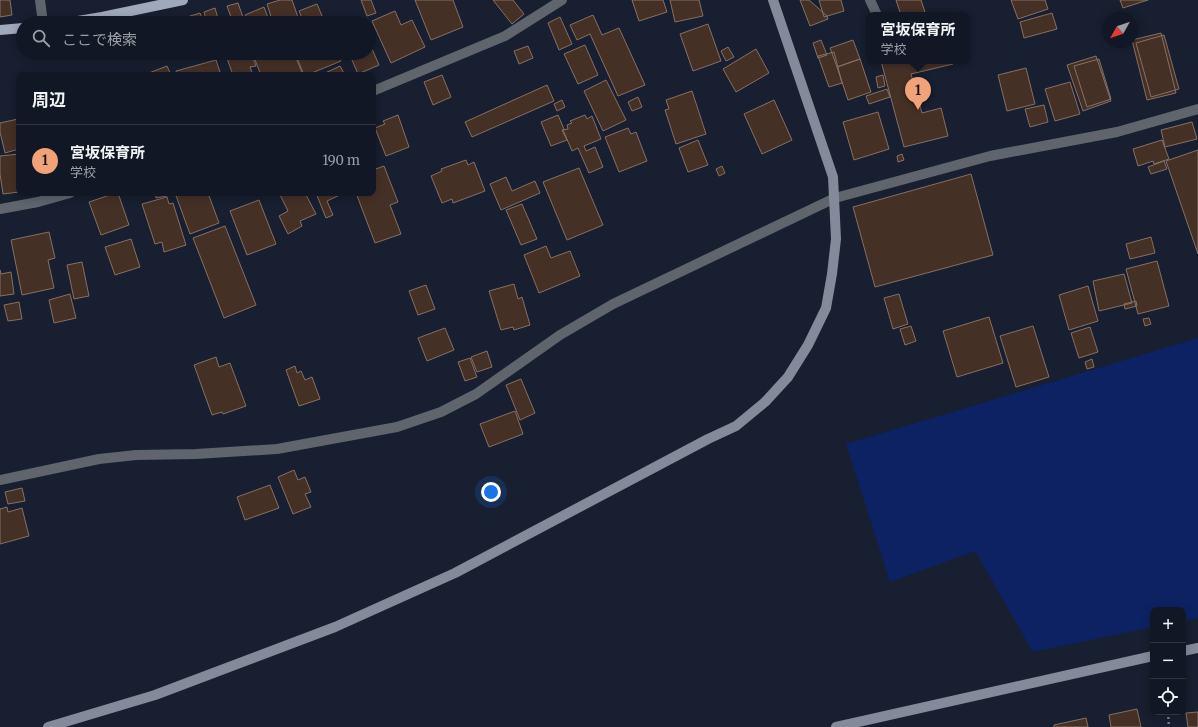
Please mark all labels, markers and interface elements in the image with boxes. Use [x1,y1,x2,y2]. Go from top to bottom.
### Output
popup [866,12,970,64]
north arrow [1102,12,1138,48]
search box [16,16,376,60]
text: 宮坂保育所 [880,20,956,39]
icon: search [30,27,52,49]
text: ここで検索 [62,30,137,49]
text: 学校 [880,41,907,58]
pin: 1 [905,77,931,110]
text: 周辺 [32,89,66,111]
text: 宮坂保育所 [70,143,145,162]
text: 1 [42,152,48,169]
text: 190 m [323,152,360,169]
text: 学校 [70,164,96,181]
your location [481,482,501,502]
map controls [1150,607,1186,715]
button: + [1150,607,1186,643]
button: − [1150,643,1186,679]
button: locate [1150,679,1186,715]

